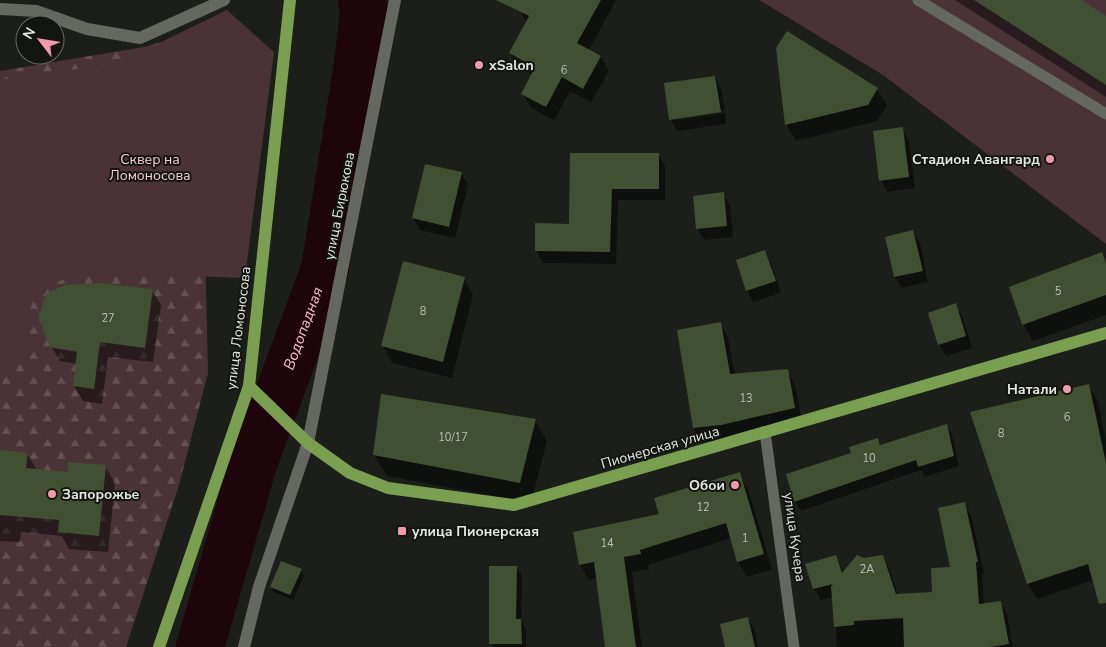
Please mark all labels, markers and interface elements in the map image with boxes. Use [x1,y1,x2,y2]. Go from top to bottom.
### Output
north arrow [15,15,65,65]
text: N [18,24,40,43]
place label: xSalon [488,56,534,75]
marker: xSalon [473,59,485,71]
house number: 6 [561,63,568,78]
park label: Сквер на Ломоносова [109,150,191,185]
street label: улица Бирюкова [320,150,359,262]
place label: Стадион Авангард [912,150,1040,169]
marker: Стадион Авангард [1044,153,1056,165]
street label: улица Ломоносова [222,265,255,391]
water label: Водопадная [279,284,327,373]
house number: 5 [1055,284,1062,299]
house number: 8 [420,304,427,319]
house number: 27 [101,311,115,326]
place label: Натали [1007,380,1057,399]
marker: Натали [1061,383,1073,395]
house number: 13 [739,391,753,406]
house number: 6 [1064,410,1071,425]
street label: Пионерская улица [599,421,722,473]
house number: 8 [998,426,1005,441]
house number: 10/17 [438,430,468,445]
house number: 10 [862,451,876,466]
place label: Обои [689,476,725,495]
marker: Обои [729,479,741,491]
place label: Запорожье [62,485,140,504]
marker: Запорожье [46,488,58,500]
street label: улица Кучера [779,491,810,583]
house number: 12 [696,500,710,515]
place label: улица Пионерская [412,522,539,541]
marker: улица Пионерская [396,525,408,537]
house number: 1 [742,531,748,546]
house number: 14 [600,536,614,551]
house number: 2А [860,562,874,577]

